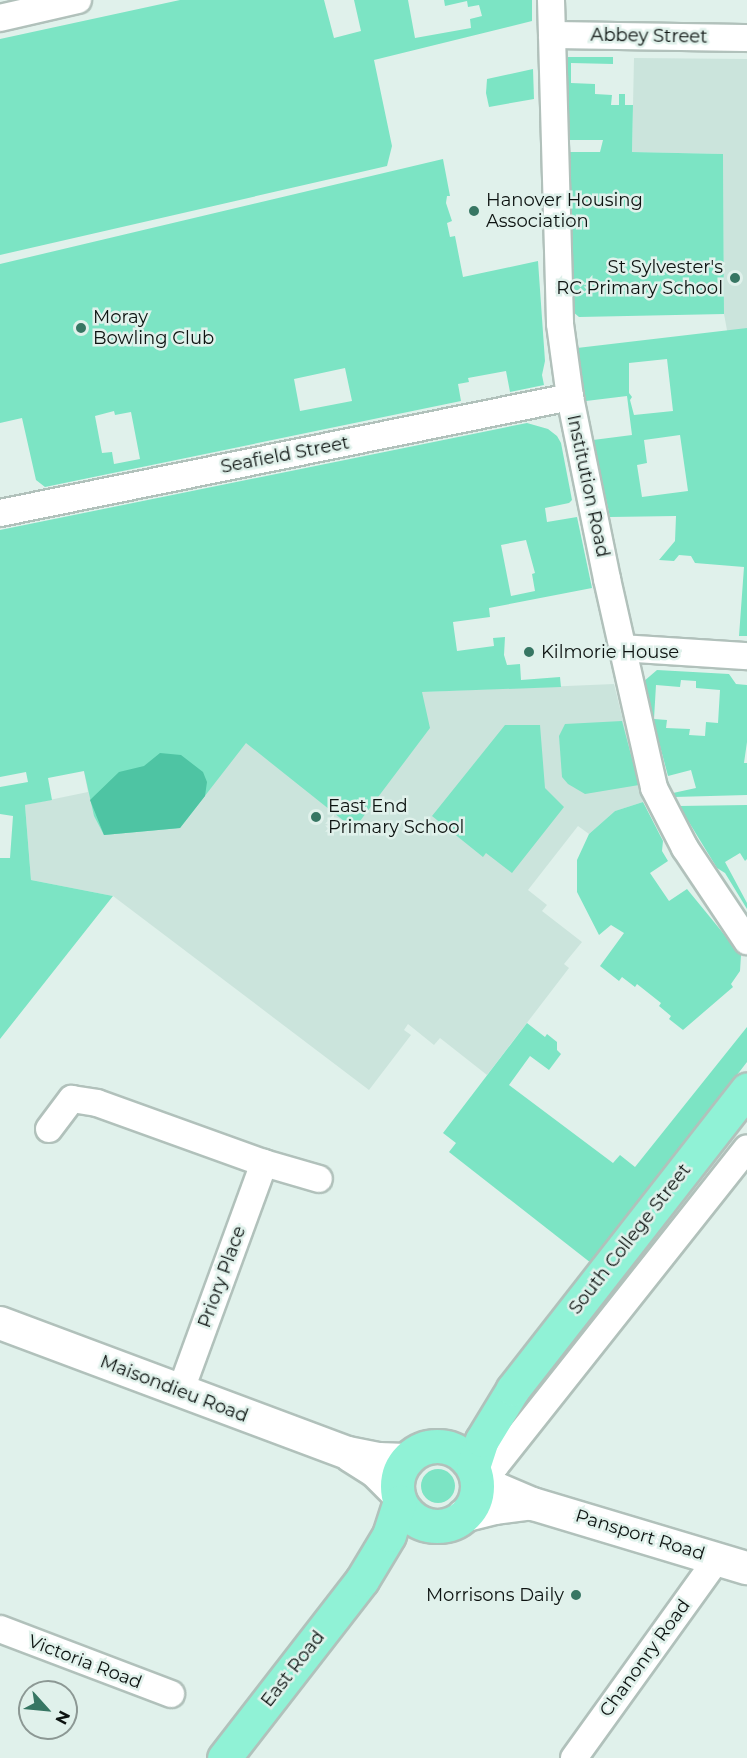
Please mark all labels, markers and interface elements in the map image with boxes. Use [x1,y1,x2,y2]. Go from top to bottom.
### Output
street label: Abbey Street [590,24,708,48]
place label: Hanover Housing Association [486,190,643,232]
marker: Hanover Housing Association [467,204,481,218]
place label: St Sylvester's RC Primary School [556,257,723,300]
marker: St Sylvester's RC Primary School [728,271,742,285]
place label: Moray Bowling Club [93,307,214,350]
marker: Moray Bowling Club [74,321,88,335]
street label: Institution Road [562,413,614,559]
street label: Seafield Street [219,432,351,478]
place label: Kilmorie House [541,641,679,663]
marker: Kilmorie House [522,645,536,659]
place label: East End Primary School [328,796,464,838]
marker: East End Primary School [309,810,323,824]
street label: South College Street [564,1159,696,1319]
street label: Priory Place [194,1223,250,1331]
street label: Maisondieu Road [97,1351,251,1427]
street label: Pansport Road [573,1505,707,1565]
place label: Morrisons Daily [426,1584,564,1606]
marker: Morrisons Daily [569,1588,583,1602]
street label: Chanonry Road [595,1595,695,1721]
street label: East Road [257,1627,329,1711]
street label: Victoria Road [25,1630,145,1694]
north arrow [18,1680,78,1740]
text: N [51,1707,74,1728]

